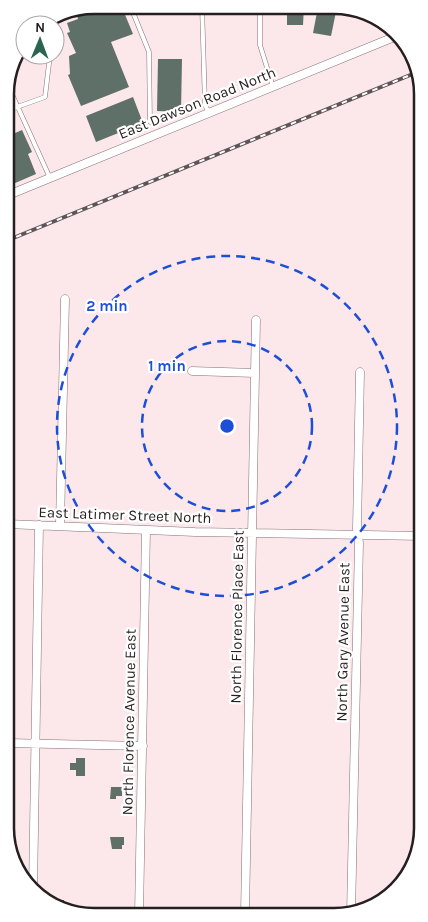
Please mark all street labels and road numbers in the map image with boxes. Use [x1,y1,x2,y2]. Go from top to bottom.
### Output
street label: East Dawson Road North [116,63,278,143]
street label: East Latimer Street North [38,503,212,527]
street label: North Florence Place East [226,530,248,704]
street label: North Gary Avenue East [333,562,353,722]
street label: North Florence Avenue East [118,628,140,816]

